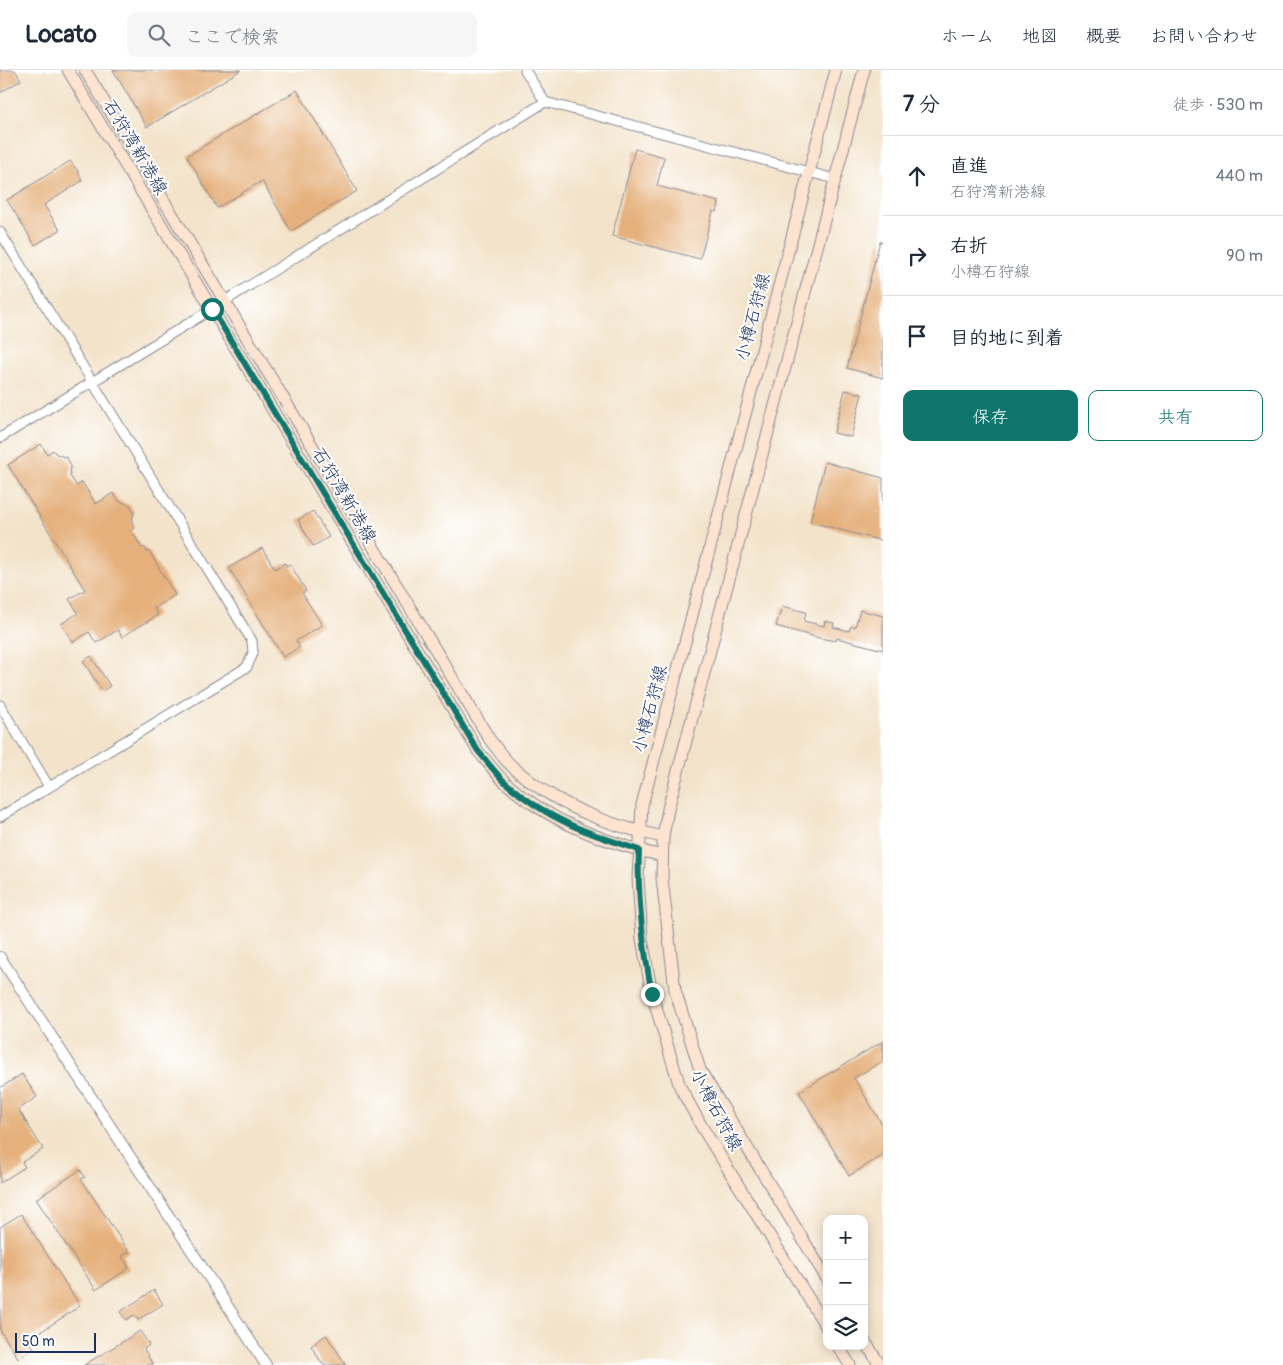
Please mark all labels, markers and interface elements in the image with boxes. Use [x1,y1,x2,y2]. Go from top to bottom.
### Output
search box [127,12,477,57]
text: Locato [25,20,97,49]
icon: search [145,21,173,49]
text: ここで検索 [185,25,280,49]
text: ホーム [941,25,994,48]
text: 地図 [1022,25,1058,48]
text: 概要 [1086,25,1122,48]
text: お問い合わせ [1150,25,1258,48]
text: 7 分 [903,91,940,118]
street label: 石狩湾新港線 [97,95,173,199]
text: 徒歩 · 530 m [1173,95,1263,115]
text: 直進 [950,154,988,178]
icon: ahead [903,162,931,190]
text: 440 m [1216,166,1263,186]
text: 石狩湾新港線 [950,182,1046,202]
text: 右折 [950,234,988,258]
icon: right [903,242,931,270]
text: 90 m [1226,246,1263,266]
text: 小樽石狩線 [950,262,1030,282]
street label: 小樽石狩線 [730,271,776,363]
route start [201,298,224,321]
icon: arrive [903,322,931,350]
text: 目的地に到着 [950,326,1064,350]
button: 保存 [903,390,1078,441]
button: 共有 [1088,390,1263,441]
street label: 石狩湾新港線 [306,443,382,547]
street label: 小樽石狩線 [627,663,673,755]
route end [641,983,664,1006]
street label: 小樽石狩線 [685,1065,747,1155]
map controls [823,1215,868,1350]
button: + [823,1215,868,1260]
button: − [823,1260,868,1305]
button: layers [823,1305,868,1350]
scale bar [15,1330,96,1353]
text: 50 m [22,1333,55,1350]

